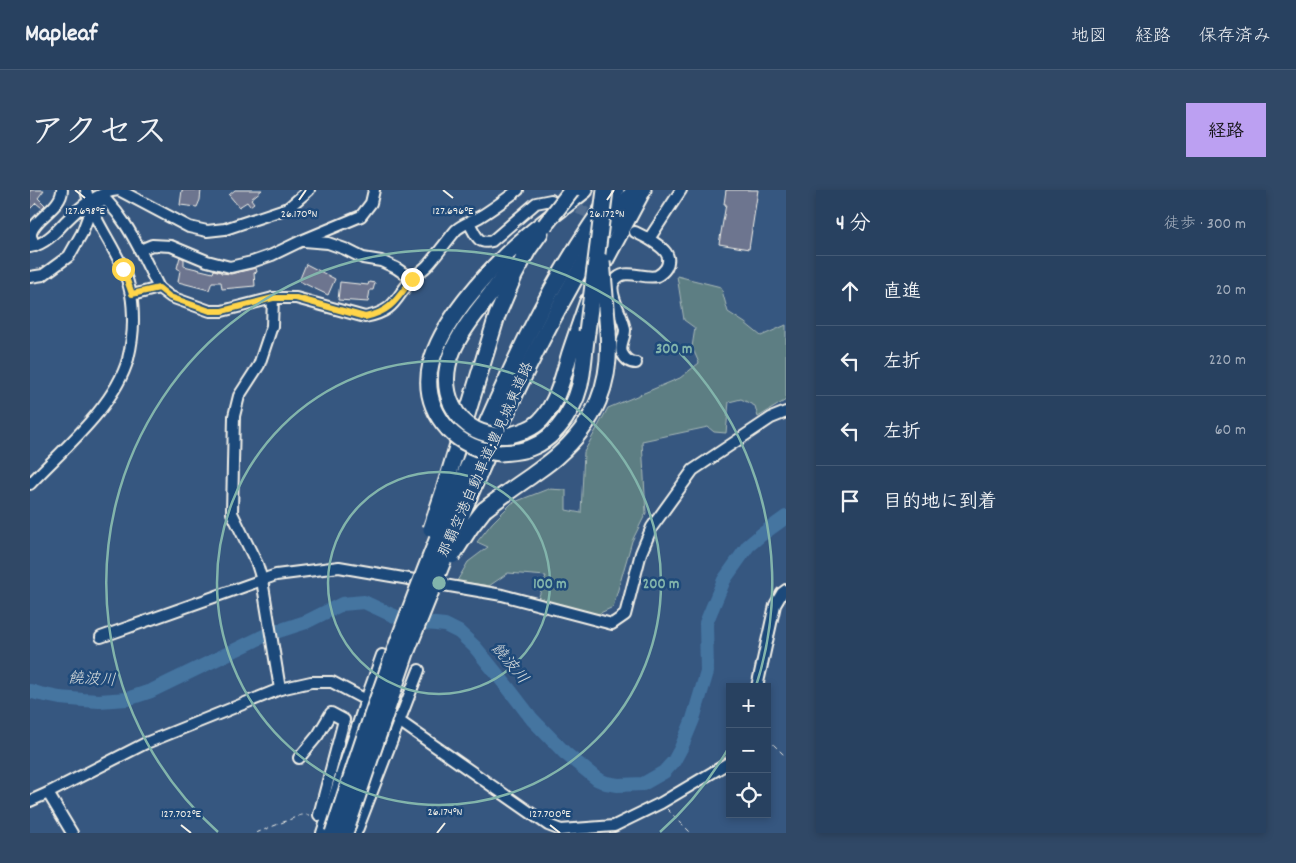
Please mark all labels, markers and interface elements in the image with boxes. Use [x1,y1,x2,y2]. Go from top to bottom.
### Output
text: Mapleaf [25,18,97,52]
text: 地図 [1071,25,1107,50]
text: 経路 [1135,25,1171,50]
text: 保存済み [1199,25,1271,50]
button: 経路 [1186,103,1266,157]
text: アクセス [30,110,168,160]
text: 127.698°E [65,203,106,220]
text: 127.696°E [432,203,474,220]
text: 26.170°N [281,206,317,223]
text: 26.172°N [589,206,625,223]
text: 4 分 [836,210,871,240]
text: 徒歩 · 300 m [1164,213,1246,236]
route start [112,258,135,281]
route end [401,268,424,291]
icon: ahead [836,277,864,305]
text: 20 m [1216,279,1246,302]
text: 直進 [883,280,921,307]
text: 300 m [656,339,692,361]
icon: left [836,347,864,375]
text: 220 m [1209,349,1246,372]
text: 左折 [883,350,921,377]
street label: 那覇空港自動車道;豊見城東道路 [434,359,540,561]
icon: left [836,417,864,445]
text: 60 m [1215,419,1246,442]
text: 左折 [883,420,921,447]
icon: arrive [836,487,864,515]
text: 目的地に到着 [883,490,997,517]
centre of rings [430,574,448,592]
text: 100 m [533,574,567,596]
text: 200 m [643,574,679,596]
water label: 饒波川 [485,638,533,690]
water label: 饒波川 [67,667,117,693]
map controls [726,683,771,818]
button: + [726,683,771,728]
button: − [726,728,771,773]
button: locate [726,773,771,818]
text: 26.174°N [427,804,463,821]
text: 127.702°E [161,806,202,823]
text: 127.700°E [529,806,571,823]

